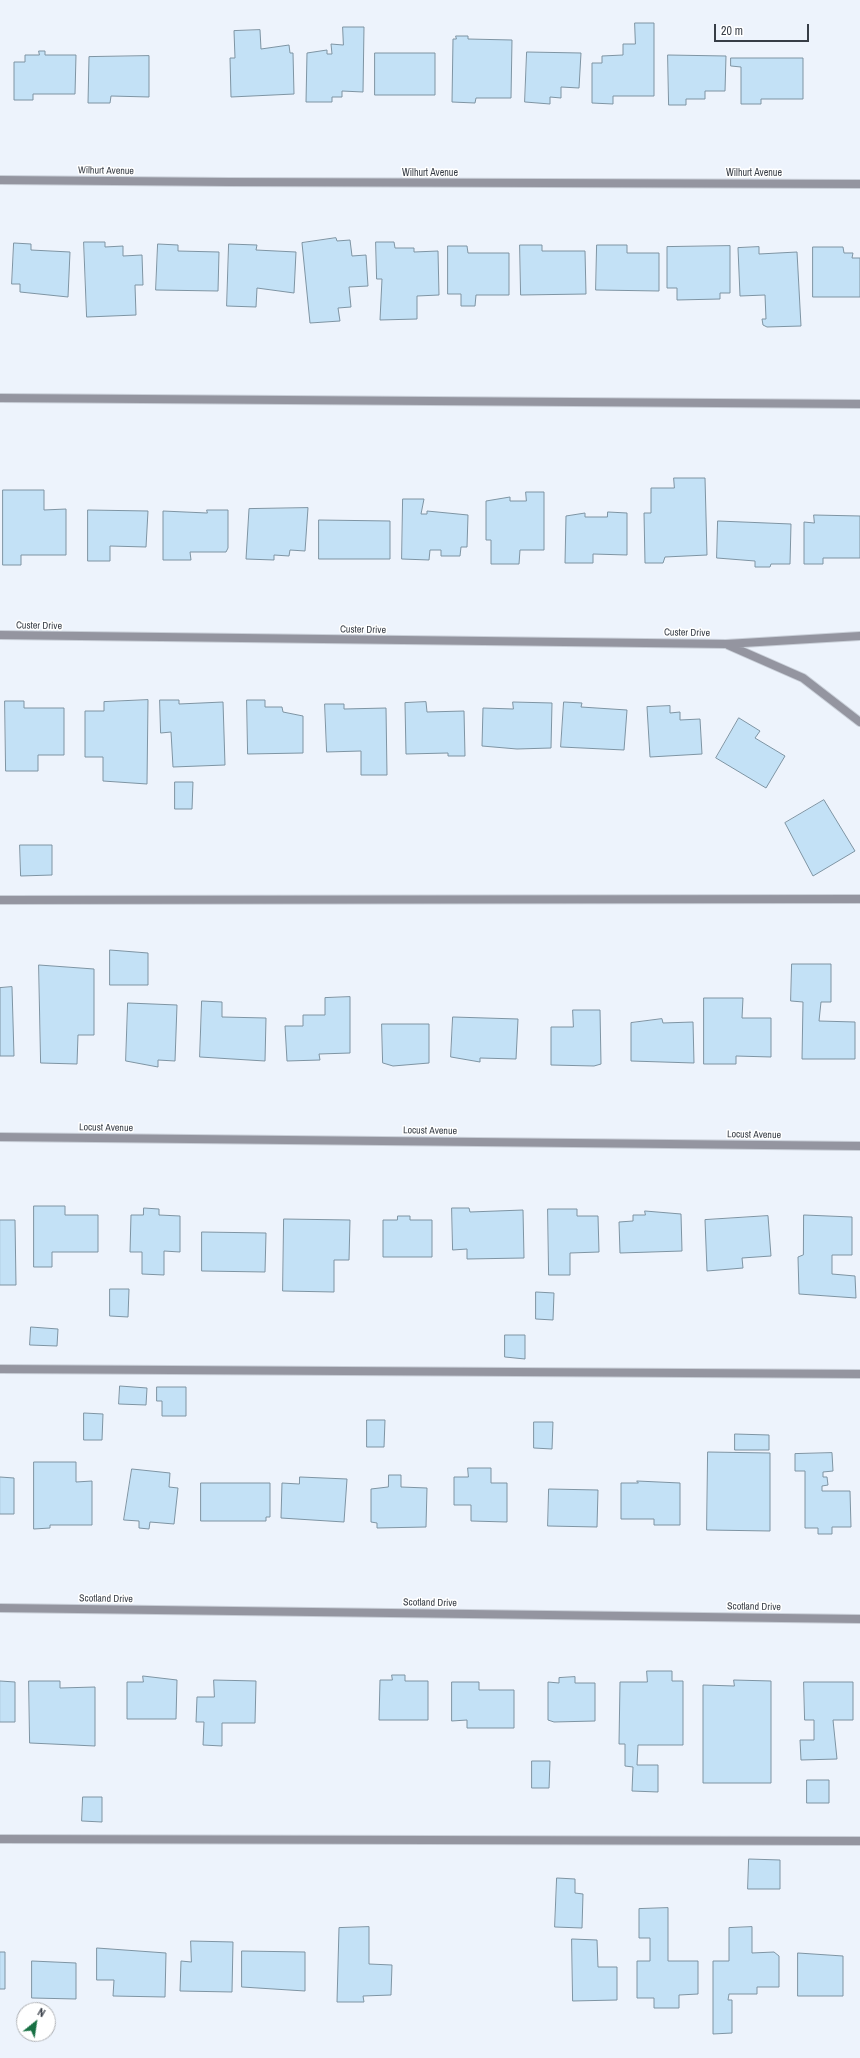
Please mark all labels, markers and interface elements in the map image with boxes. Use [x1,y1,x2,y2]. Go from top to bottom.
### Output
scale bar [716,16,811,42]
text: 20 m [721,23,743,39]
street label: Wilhurt Avenue [78,165,134,177]
street label: Wilhurt Avenue [402,167,458,179]
street label: Wilhurt Avenue [726,167,782,179]
street label: Custer Drive [16,620,62,632]
street label: Custer Drive [340,624,386,636]
street label: Custer Drive [664,627,710,639]
street label: Locust Avenue [79,1122,133,1134]
street label: Locust Avenue [403,1125,457,1137]
street label: Locust Avenue [727,1129,781,1141]
street label: Scotland Drive [79,1593,133,1605]
street label: Scotland Drive [403,1597,457,1609]
street label: Scotland Drive [727,1601,781,1613]
north arrow [16,2002,56,2042]
text: N [35,2005,48,2020]

